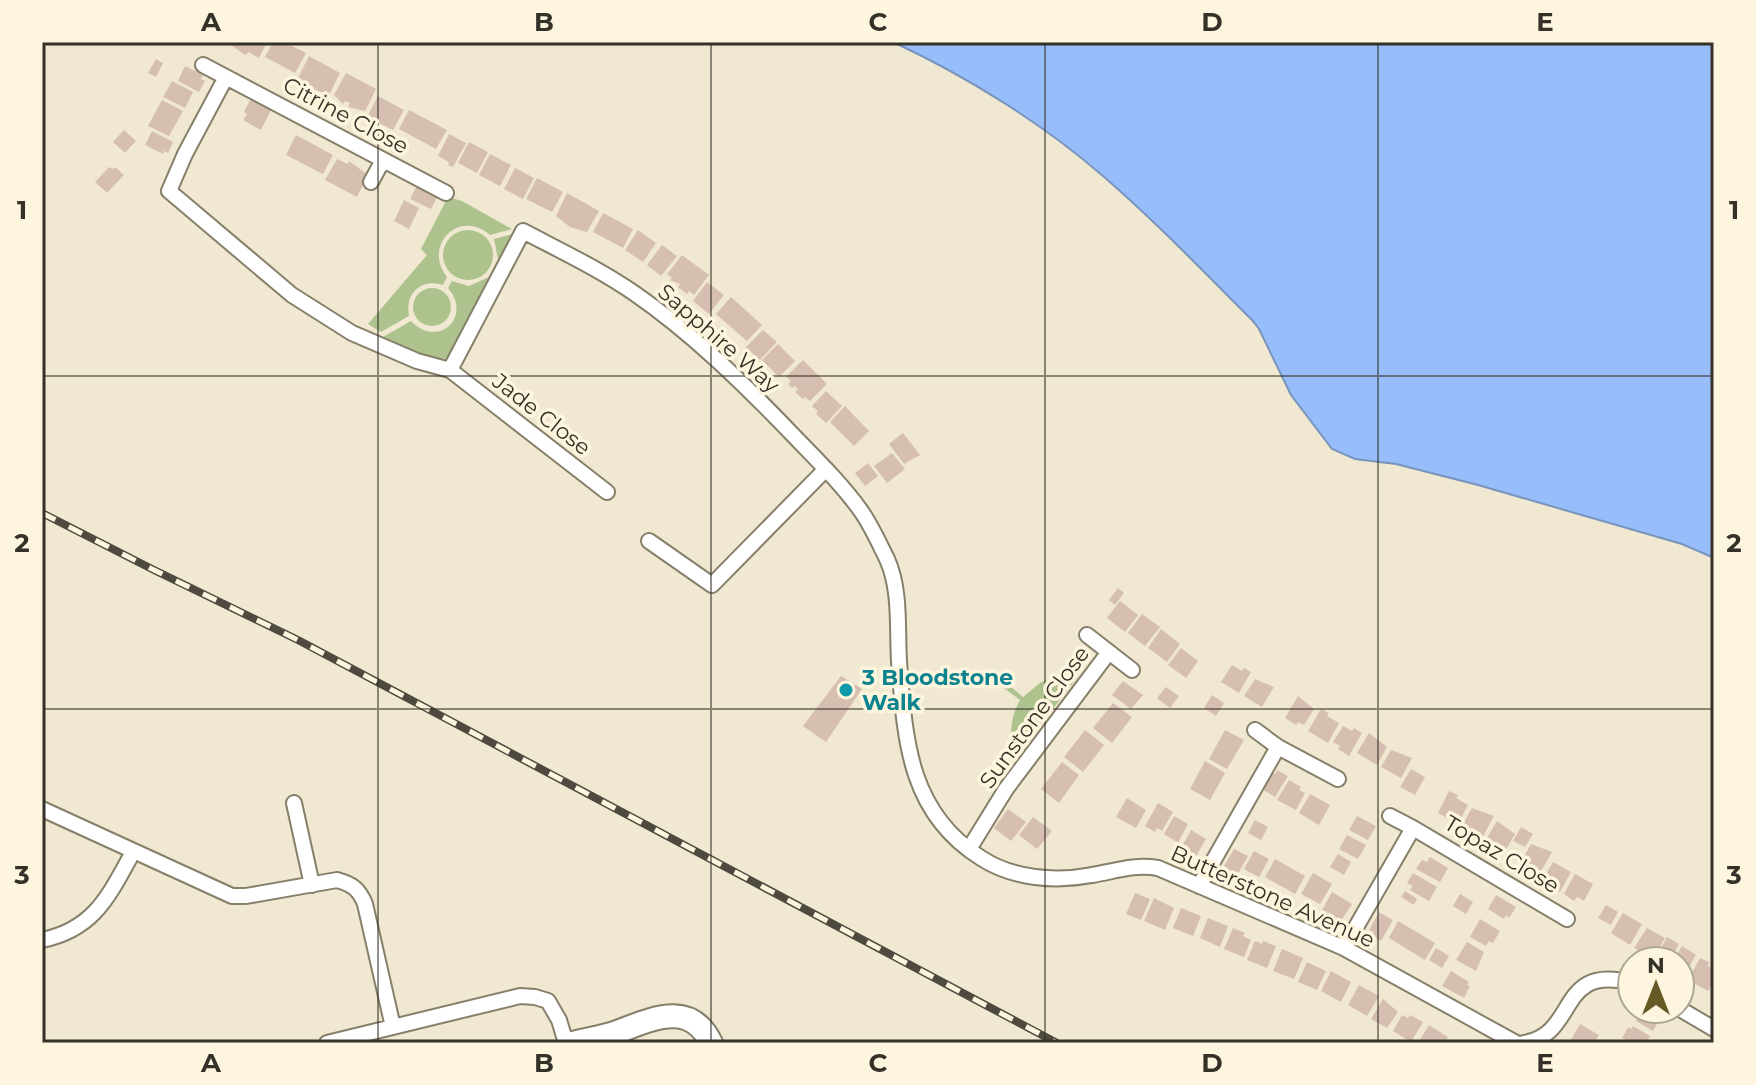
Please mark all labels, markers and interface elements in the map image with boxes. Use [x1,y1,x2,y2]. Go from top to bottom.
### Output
text: A [200,6,222,38]
text: B [534,6,554,38]
text: C [869,6,888,38]
text: D [1201,6,1223,38]
text: E [1536,6,1554,38]
street label: Citrine Close [278,71,413,160]
text: 1 [17,194,27,226]
text: 1 [1729,194,1739,226]
street label: Sapphire Way [652,278,785,399]
street label: Jade Close [486,367,596,461]
text: 2 [14,527,30,559]
text: 2 [1726,527,1742,559]
street label: Sunstone Close [974,641,1095,794]
place label: 3 Bloodstone Walk [861,664,1013,716]
marker: 3 Bloodstone Walk [837,681,855,699]
street label: Topaz Close [1439,810,1564,899]
street label: Butterstone Avenue [1167,839,1379,954]
text: 3 [13,859,30,891]
text: 3 [1725,859,1742,891]
north arrow [1616,945,1696,1025]
text: N [1647,952,1665,979]
text: A [200,1047,222,1079]
text: B [534,1047,554,1079]
text: C [869,1047,888,1079]
text: D [1201,1047,1223,1079]
text: E [1536,1047,1554,1079]

